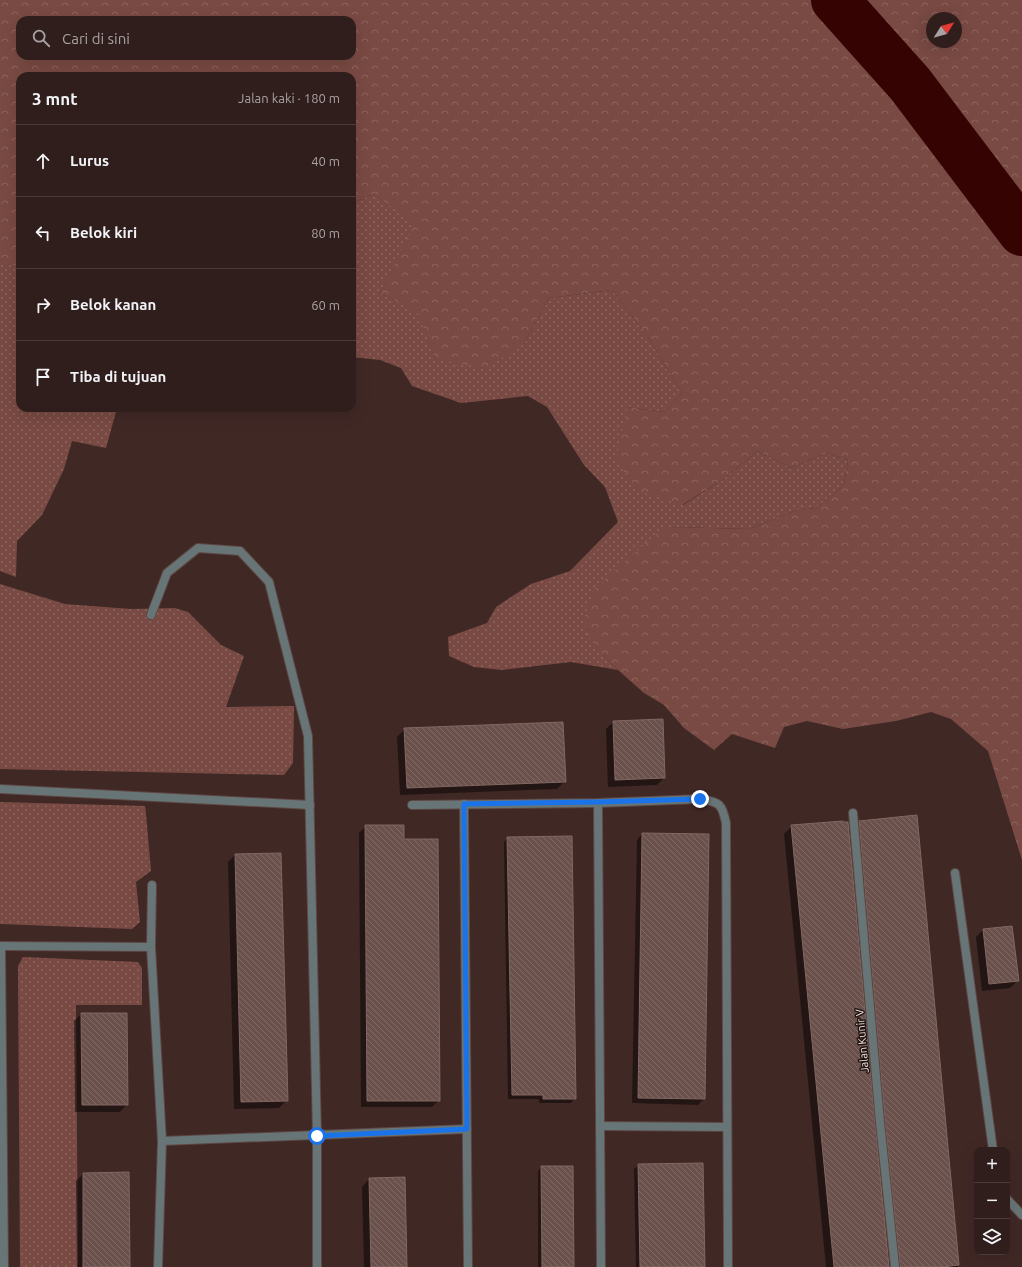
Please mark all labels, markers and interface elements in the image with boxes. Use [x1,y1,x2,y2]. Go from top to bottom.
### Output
north arrow [926,12,962,48]
search box [16,16,356,60]
icon: search [30,27,52,49]
text: Cari di sini [62,30,130,47]
text: 3 mnt [32,89,78,108]
text: Jalan kaki · 180 m [238,91,340,105]
icon: ahead [32,150,54,172]
text: Lurus [70,152,109,169]
text: 40 m [311,154,340,168]
icon: left [32,222,54,244]
text: Belok kiri [70,224,137,241]
text: 80 m [311,226,340,240]
icon: right [32,294,54,316]
text: Belok kanan [70,296,156,313]
text: 60 m [311,298,340,312]
icon: arrive [32,366,54,388]
text: Tiba di tujuan [70,368,166,385]
route end [691,790,709,808]
street label: Jalan Kunir V [853,1009,871,1073]
route start [308,1127,326,1145]
map controls [974,1147,1010,1255]
button: + [974,1147,1010,1183]
button: − [974,1183,1010,1219]
button: layers [974,1219,1010,1255]

